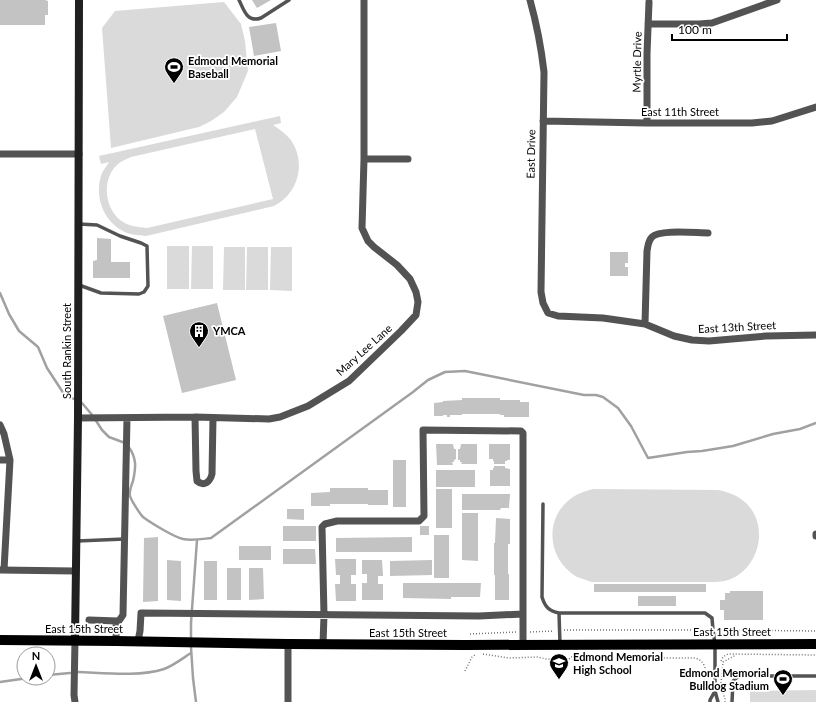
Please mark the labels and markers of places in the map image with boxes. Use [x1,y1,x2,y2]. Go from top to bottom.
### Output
place label: Edmond Memorial Baseball [188,54,278,80]
sports icon: Edmond Memorial Baseball [163,56,185,84]
building icon: YMCA [188,320,210,348]
place label: YMCA [212,324,246,337]
place label: Edmond Memorial High School [573,650,663,676]
school or university icon: Edmond Memorial High School [548,652,570,680]
place label: Edmond Memorial Bulldog Stadium [679,666,769,692]
sports icon: Edmond Memorial Bulldog Stadium [772,668,794,696]

